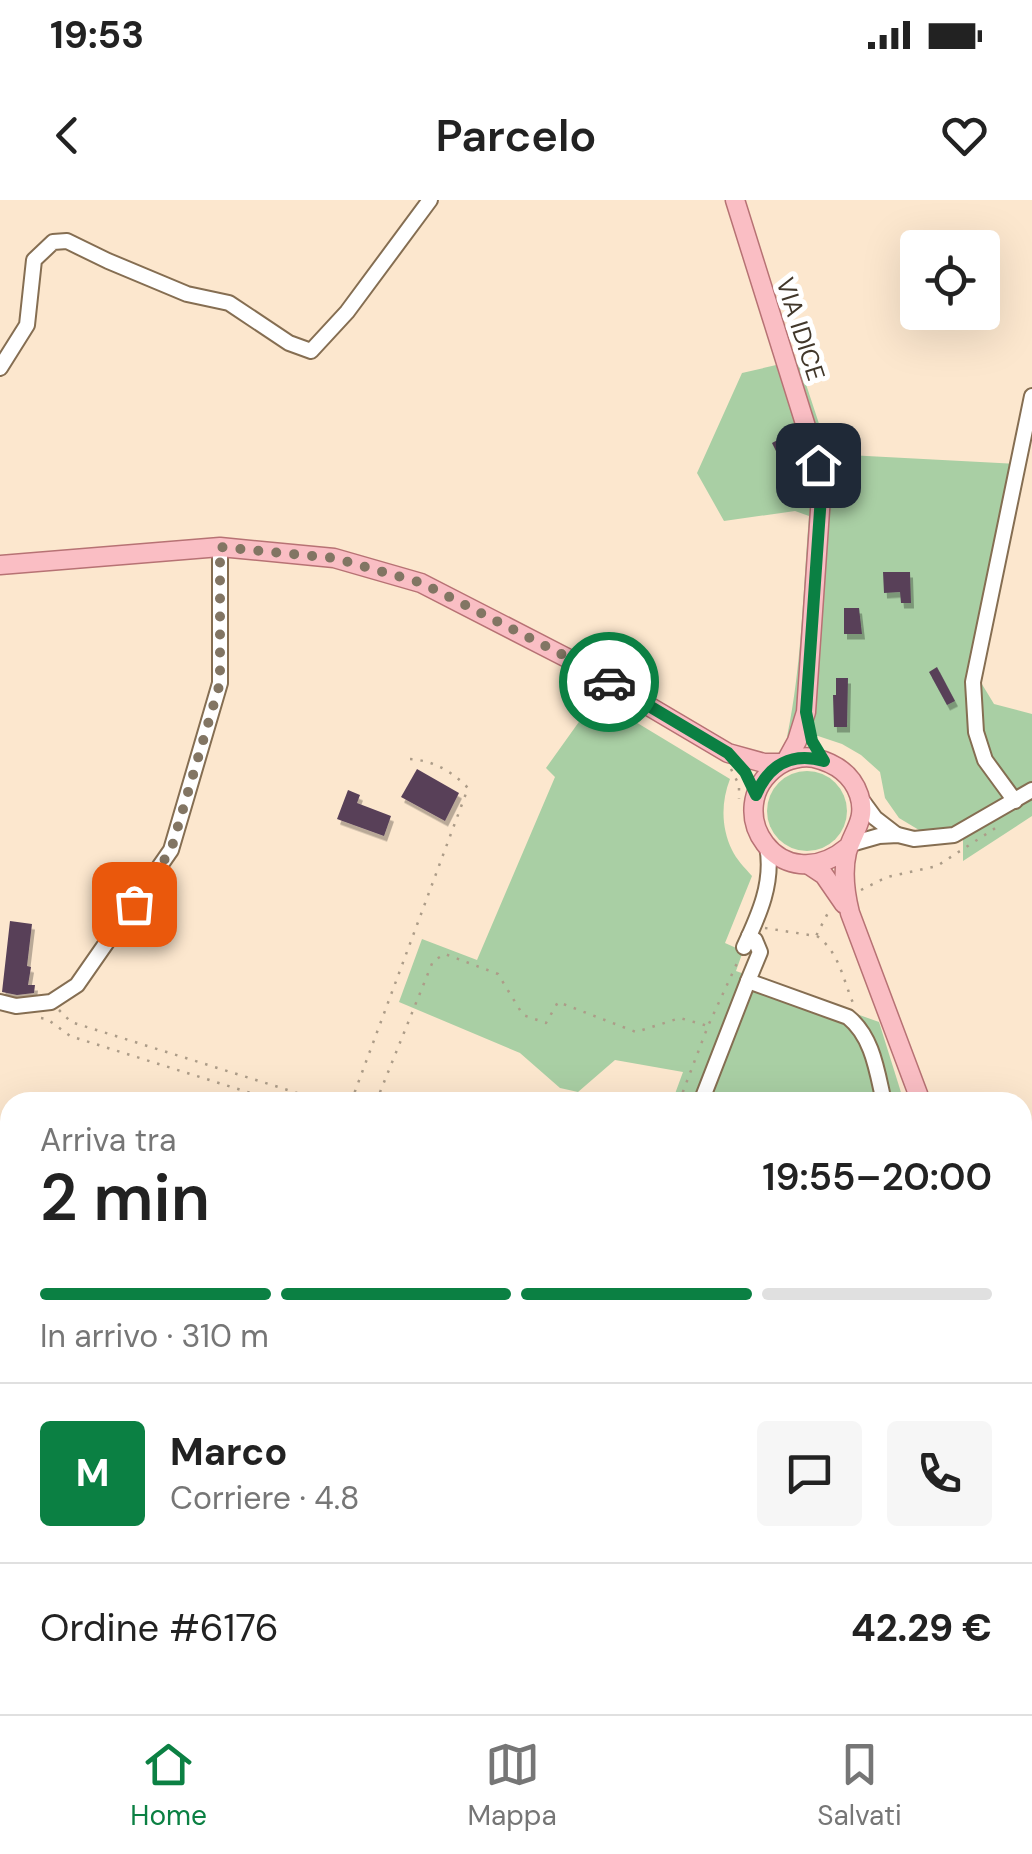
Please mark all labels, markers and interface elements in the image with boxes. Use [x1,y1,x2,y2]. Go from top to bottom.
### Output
text: 19:53 [50,10,144,60]
text: Parcelo [435,106,597,165]
icon: back [40,108,95,163]
icon: heart [937,108,992,163]
map controls [900,230,1000,330]
button: locate [900,230,1000,330]
street label: VIA IDICE [768,273,833,385]
pin [776,423,861,508]
icon: home [791,438,846,493]
courier [559,632,659,732]
icon: car [582,655,637,710]
pin [92,862,177,947]
icon: bag [107,877,162,932]
text: Arriva tra [40,1119,176,1161]
text: 19:55–20:00 [762,1152,992,1202]
text: 2 min [40,1156,210,1240]
text: In arrivo · 310 m [40,1315,269,1357]
button: chat [757,1421,862,1526]
button: phone [887,1421,992,1526]
text: Marco [170,1427,287,1477]
text: M [76,1448,109,1498]
text: Corriere · 4.8 [170,1477,359,1519]
text: Ordine #6176 [40,1603,279,1653]
text: 42.29 € [851,1603,992,1653]
tab: Home [130,1737,207,1834]
tab: Mappa [468,1737,557,1834]
tab: Salvati [817,1737,902,1834]

